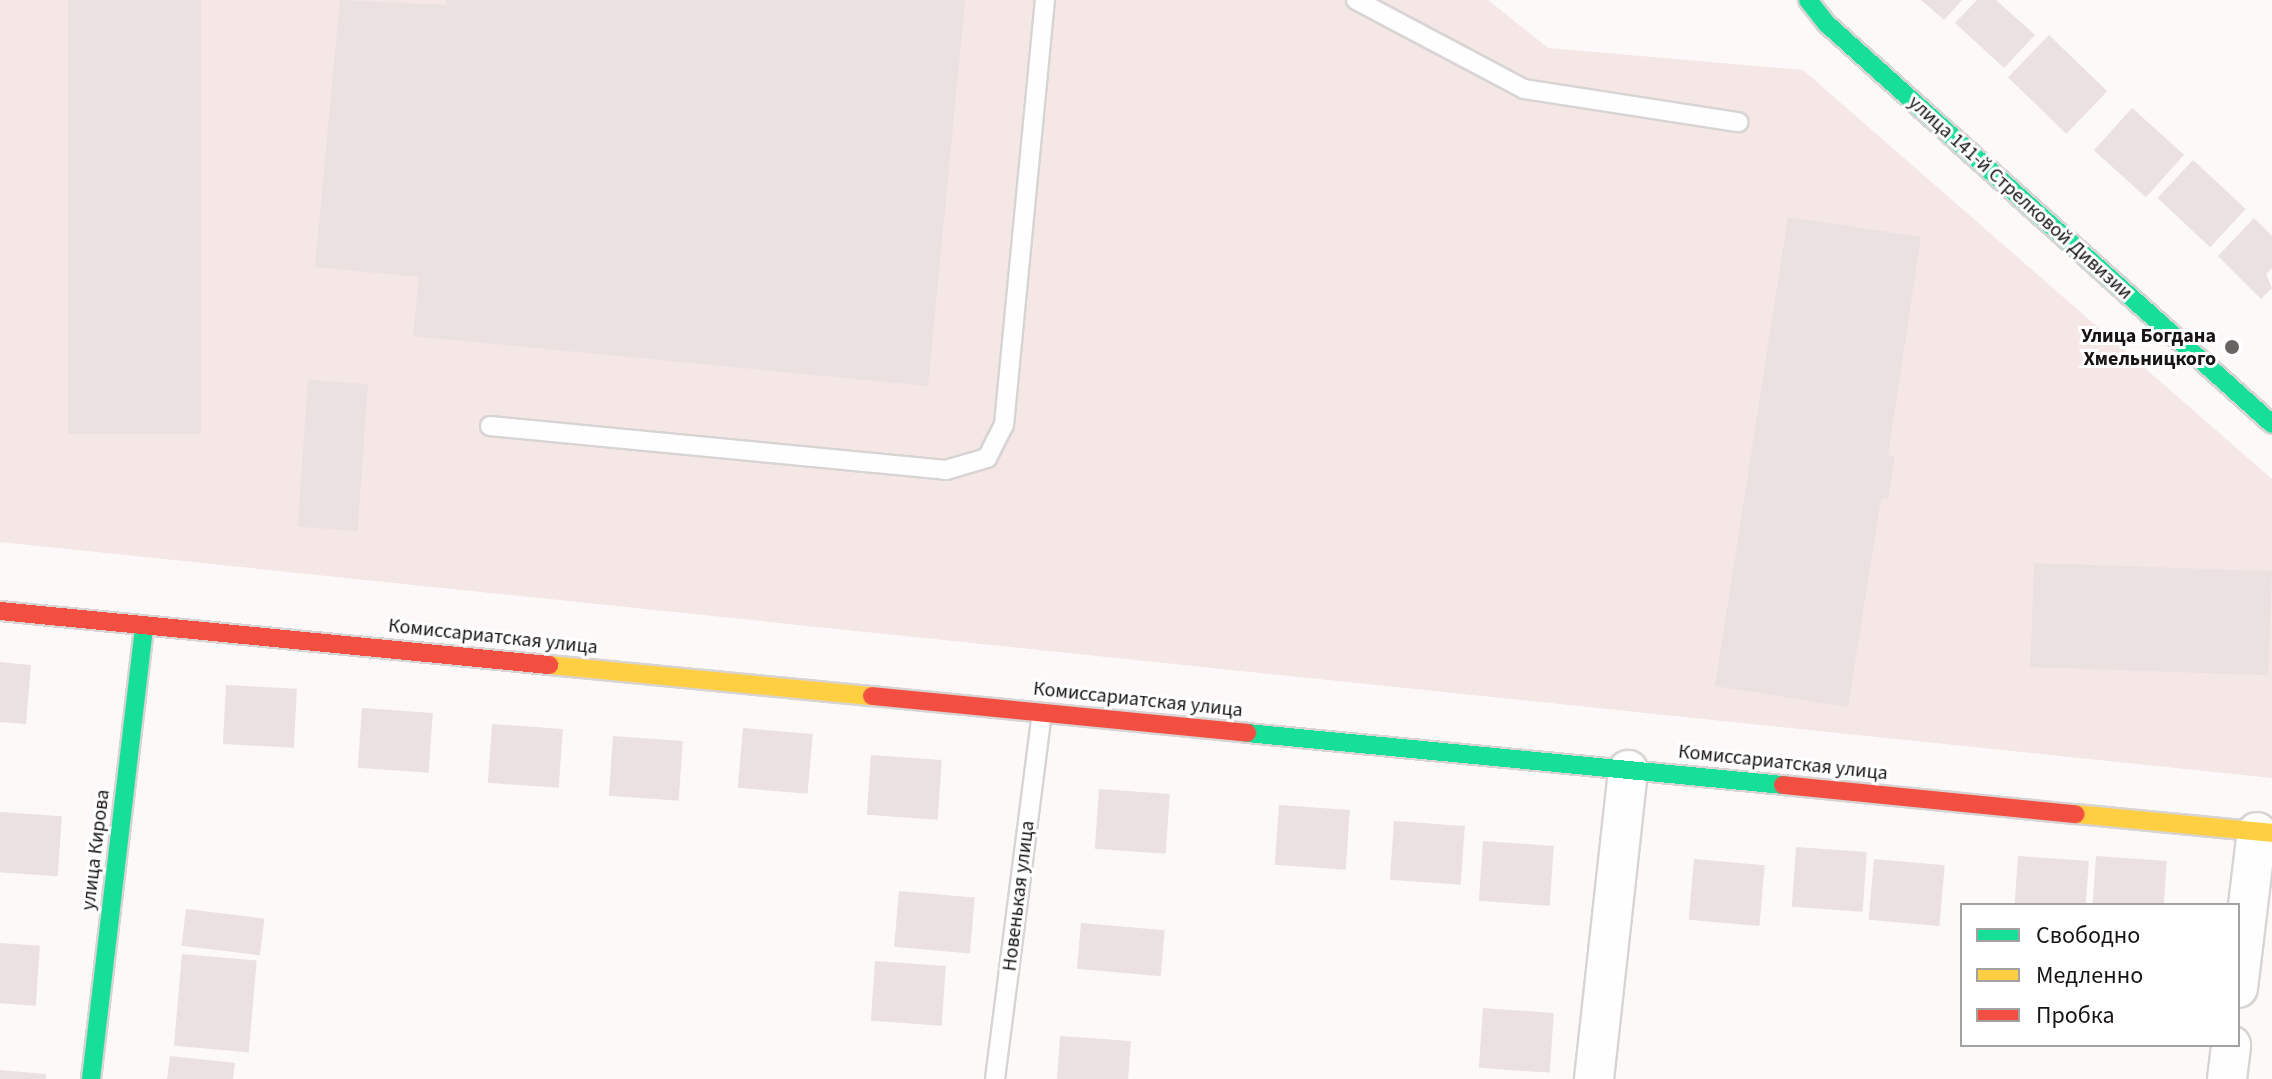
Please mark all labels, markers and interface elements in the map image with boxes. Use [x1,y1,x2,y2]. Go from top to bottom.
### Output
street label: улица 141-й Стрелковой Дивизии [1903,91,2137,305]
place label: Улица Богдана Хмельницкого [2081,324,2216,371]
marker: Улица Богдана Хмельницкого [2223,338,2241,356]
street label: Комиссариатская улица [387,614,599,660]
street label: Комиссариатская улица [1032,677,1244,723]
street label: Комиссариатская улица [1677,740,1889,786]
street label: улица Кирова [77,788,115,912]
street label: Новенькая улица [998,819,1040,973]
legend [1960,903,2240,1047]
text: Свободно [2036,918,2140,953]
text: Медленно [2036,958,2143,993]
text: Пробка [2036,998,2115,1033]

